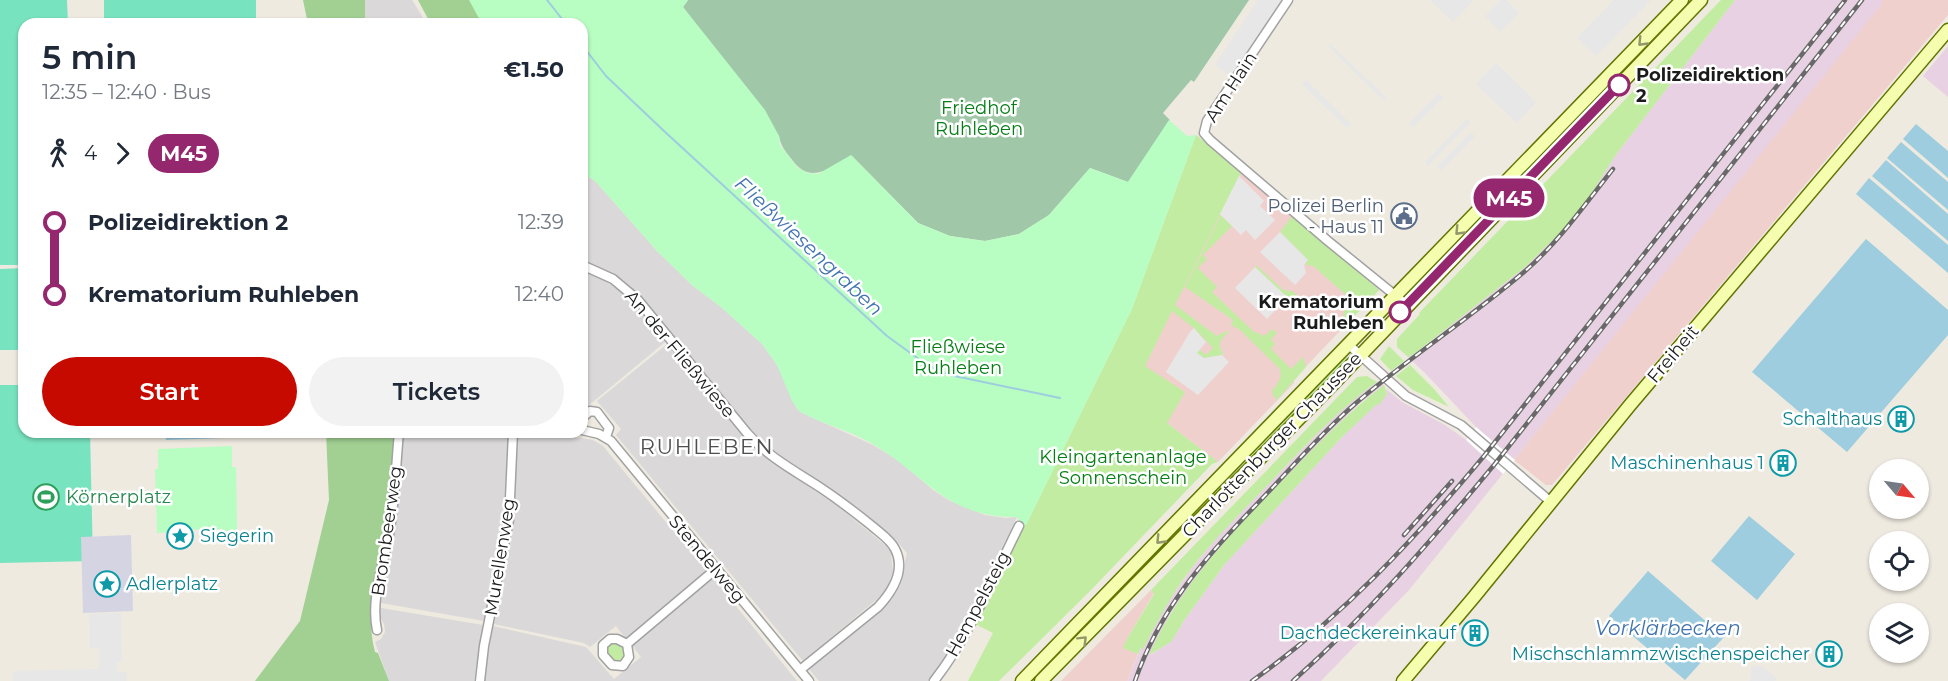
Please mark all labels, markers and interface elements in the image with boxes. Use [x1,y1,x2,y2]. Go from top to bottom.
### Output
one-way arrow [1638,35,1649,46]
text: 5 min [42,37,137,77]
street label: Am Hain [1200,48,1262,126]
text: €1.50 [504,56,564,83]
place label: Polizeidirektion 2 [1636,64,1784,107]
marker: Polizeidirektion 2 [1608,74,1630,96]
text: 12:35 – 12:40 · Bus [42,80,211,104]
park label: Friedhof Ruhleben [935,97,1023,140]
icon: walk [42,137,75,170]
icon: forward [106,137,139,170]
text: 4 [84,141,97,165]
text: M45 [160,141,207,166]
water label: Fließwiesengraben [730,171,888,321]
line badge: M45 [1474,178,1544,218]
text: M45 [1485,186,1533,211]
place label: Polizei Berlin - Haus 11 [1267,195,1384,238]
public building icon: Polizei Berlin - Haus 11 [1389,201,1419,231]
text: Polizeidirektion 2 [88,209,288,236]
text: 12:39 [518,210,564,234]
one-way arrow [1455,224,1466,234]
text: Krematorium Ruhleben [88,281,359,308]
text: 12:40 [515,282,564,306]
street label: An der Fließwiese [620,286,740,422]
place label: Krematorium Ruhleben [1258,291,1384,334]
marker: Krematorium Ruhleben [1389,301,1411,323]
street label: Freiheit [1642,321,1704,387]
park label: Fließwiese Ruhleben [911,336,1006,379]
street label: Charlottenburger Chaussee [1178,348,1367,542]
button: Start [42,357,297,426]
button: Tickets [309,357,564,426]
building icon: Schalthaus [1886,404,1916,434]
place label: Schalthaus [1782,408,1882,430]
district label: RUHLEBEN [640,434,774,459]
park label: Kleingartenanlage Sonnenschein [1039,446,1207,489]
building icon: Maschinenhaus 1 [1768,448,1798,478]
place label: Maschinenhaus 1 [1610,452,1764,474]
north arrow [1869,459,1929,519]
map controls [1869,459,1929,663]
street label: Brombeerweg [367,465,407,597]
sports icon: Körnerplatz [31,482,61,512]
place label: Körnerplatz [66,486,171,508]
street label: Murellenweg [480,497,520,617]
street label: Stendelweg [664,511,750,607]
place icon: Siegerin [165,521,195,551]
place label: Siegerin [200,525,274,547]
button: locate [1869,531,1929,591]
one-way arrow [1157,532,1168,543]
street label: Hempelsteig [941,547,1015,661]
place icon: Adlerplatz [92,569,122,599]
place label: Adlerplatz [126,573,218,595]
button: layers [1869,603,1929,663]
water label: Vorklärbecken [1595,616,1741,640]
building icon: Dachdeckereinkauf [1460,618,1490,648]
place label: Dachdeckereinkauf [1280,622,1457,644]
one-way arrow [1075,636,1086,647]
building icon: Mischschlammzwischenspeicher [1814,639,1844,669]
place label: Mischschlammzwischenspeicher [1512,643,1810,665]

